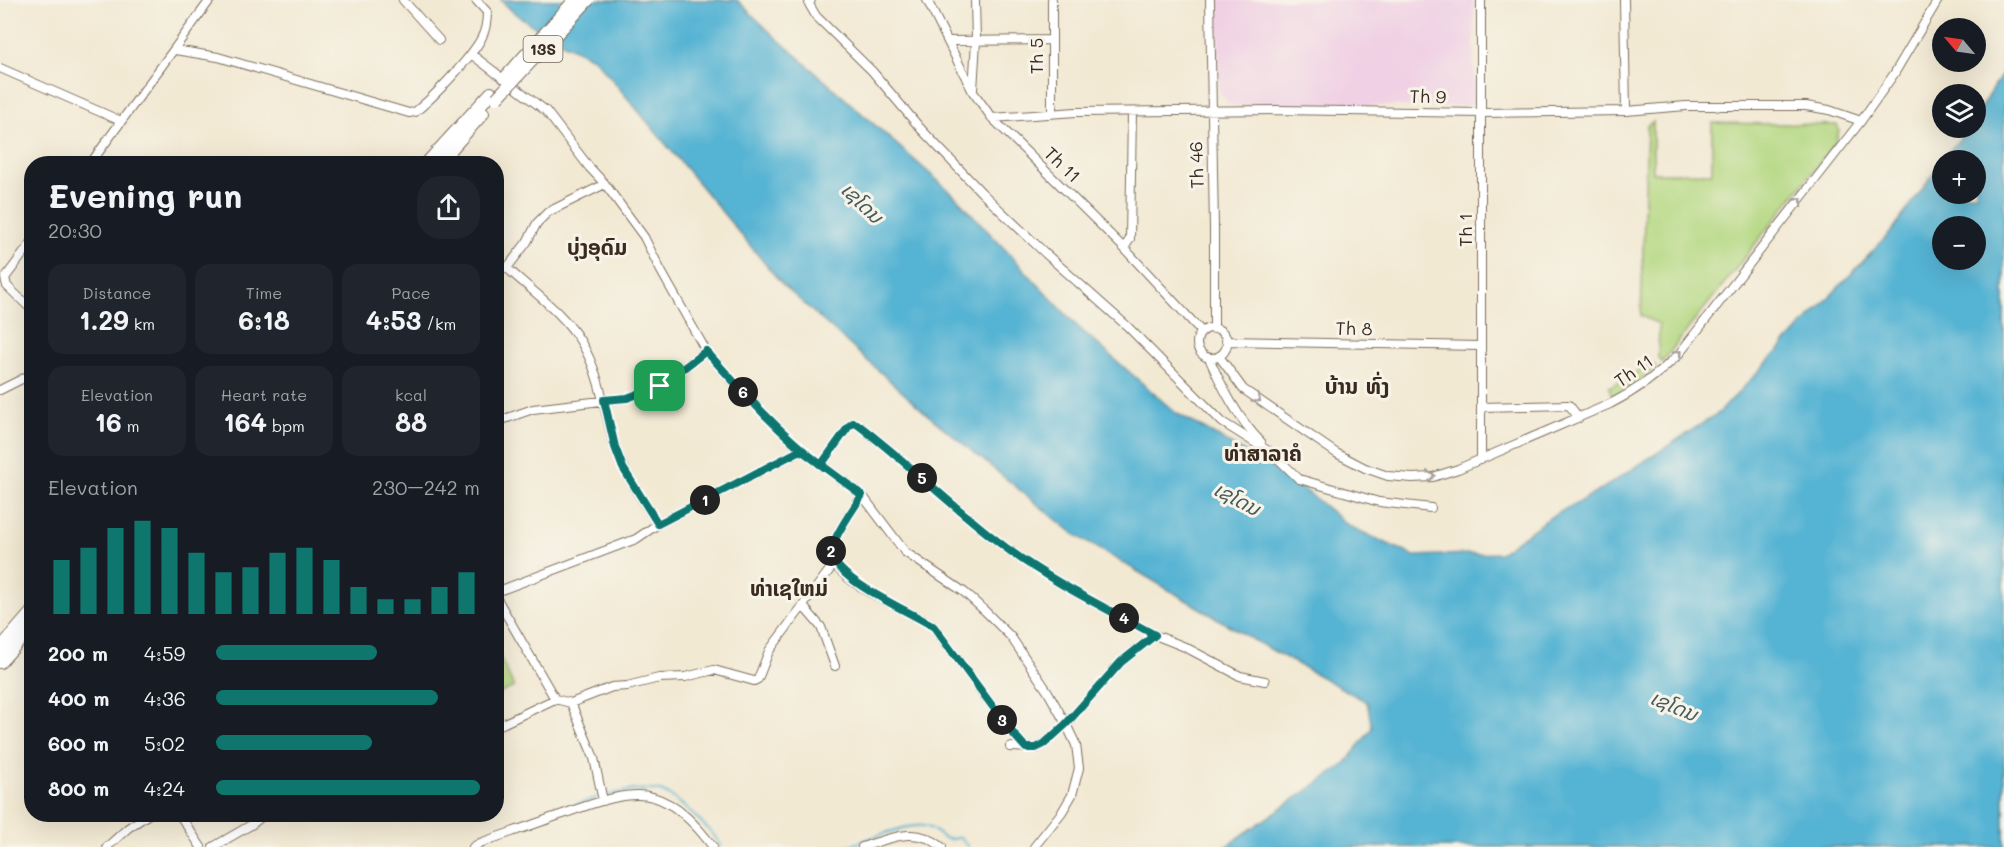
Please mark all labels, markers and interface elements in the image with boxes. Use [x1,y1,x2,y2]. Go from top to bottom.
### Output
north arrow [1932,18,1986,72]
map controls [1932,18,1986,270]
road number: 13S [524,36,562,62]
street label: Th 5 [1024,38,1048,74]
street label: Th 9 [1410,84,1447,108]
button: layers [1932,84,1986,138]
street label: Th 11 [1039,141,1086,188]
street label: Th 46 [1183,141,1209,189]
button: + [1932,150,1986,204]
text: Evening run [48,173,242,216]
button: share [417,176,480,239]
water label: ເຊໂດນ [836,176,890,230]
one-way arrow [1791,197,1802,208]
street label: Th 1 [1453,213,1477,247]
button: − [1932,216,1986,270]
text: 20:30 [48,217,102,243]
district label: ບຸ່ງອຸດົມ [567,233,627,261]
text: Distance [83,282,151,303]
text: Time [246,282,282,303]
text: Pace [391,282,431,303]
text: 1.29 [79,303,129,337]
text: 6:18 [238,303,290,337]
text: 4:53 [366,303,421,337]
text: km [129,313,155,334]
text: /km [421,313,456,334]
street label: Th 8 [1335,316,1373,340]
street label: Th 11 [1609,348,1658,392]
one-way arrow [1671,350,1682,361]
pin [634,360,685,411]
icon: arrive [643,369,676,402]
district label: ບ້ານ ທົ່ງ [1325,371,1389,399]
pin: 6 [728,377,758,407]
text: 6 [738,381,748,402]
text: Elevation [81,384,153,405]
text: Heart rate [221,384,307,405]
text: kcal [395,384,427,405]
one-way arrow [1251,392,1262,403]
text: 16 [94,405,122,439]
text: 164 [223,405,267,439]
text: 88 [395,405,427,439]
text: m [122,415,140,436]
text: bpm [267,415,305,436]
district label: ທ່າສາລາຄໍ [1224,439,1302,466]
pin: 5 [907,463,937,493]
text: 5 [917,467,927,488]
one-way arrow [1426,470,1435,482]
text: Elevation [48,474,138,500]
text: 230–242 m [372,474,480,500]
water label: ເຊໂດນ [1210,475,1267,522]
pin: 1 [690,485,720,515]
text: 1 [701,489,709,510]
pin: 2 [816,536,846,566]
text: 2 [827,540,835,561]
district label: ທ່າເຊໃຫມ່ [750,574,828,601]
pin: 4 [1109,603,1139,633]
text: 4 [1119,607,1129,628]
text: 200 m [48,640,108,666]
text: 4:59 [144,640,185,666]
water label: ເຊໂດນ [1647,684,1703,727]
text: 400 m [48,685,109,711]
text: 4:36 [144,685,186,711]
pin: 3 [987,705,1017,735]
text: 3 [997,709,1007,730]
text: 600 m [48,730,109,756]
text: 5:02 [144,730,185,756]
text: 800 m [48,775,109,801]
text: 4:24 [144,775,185,801]

